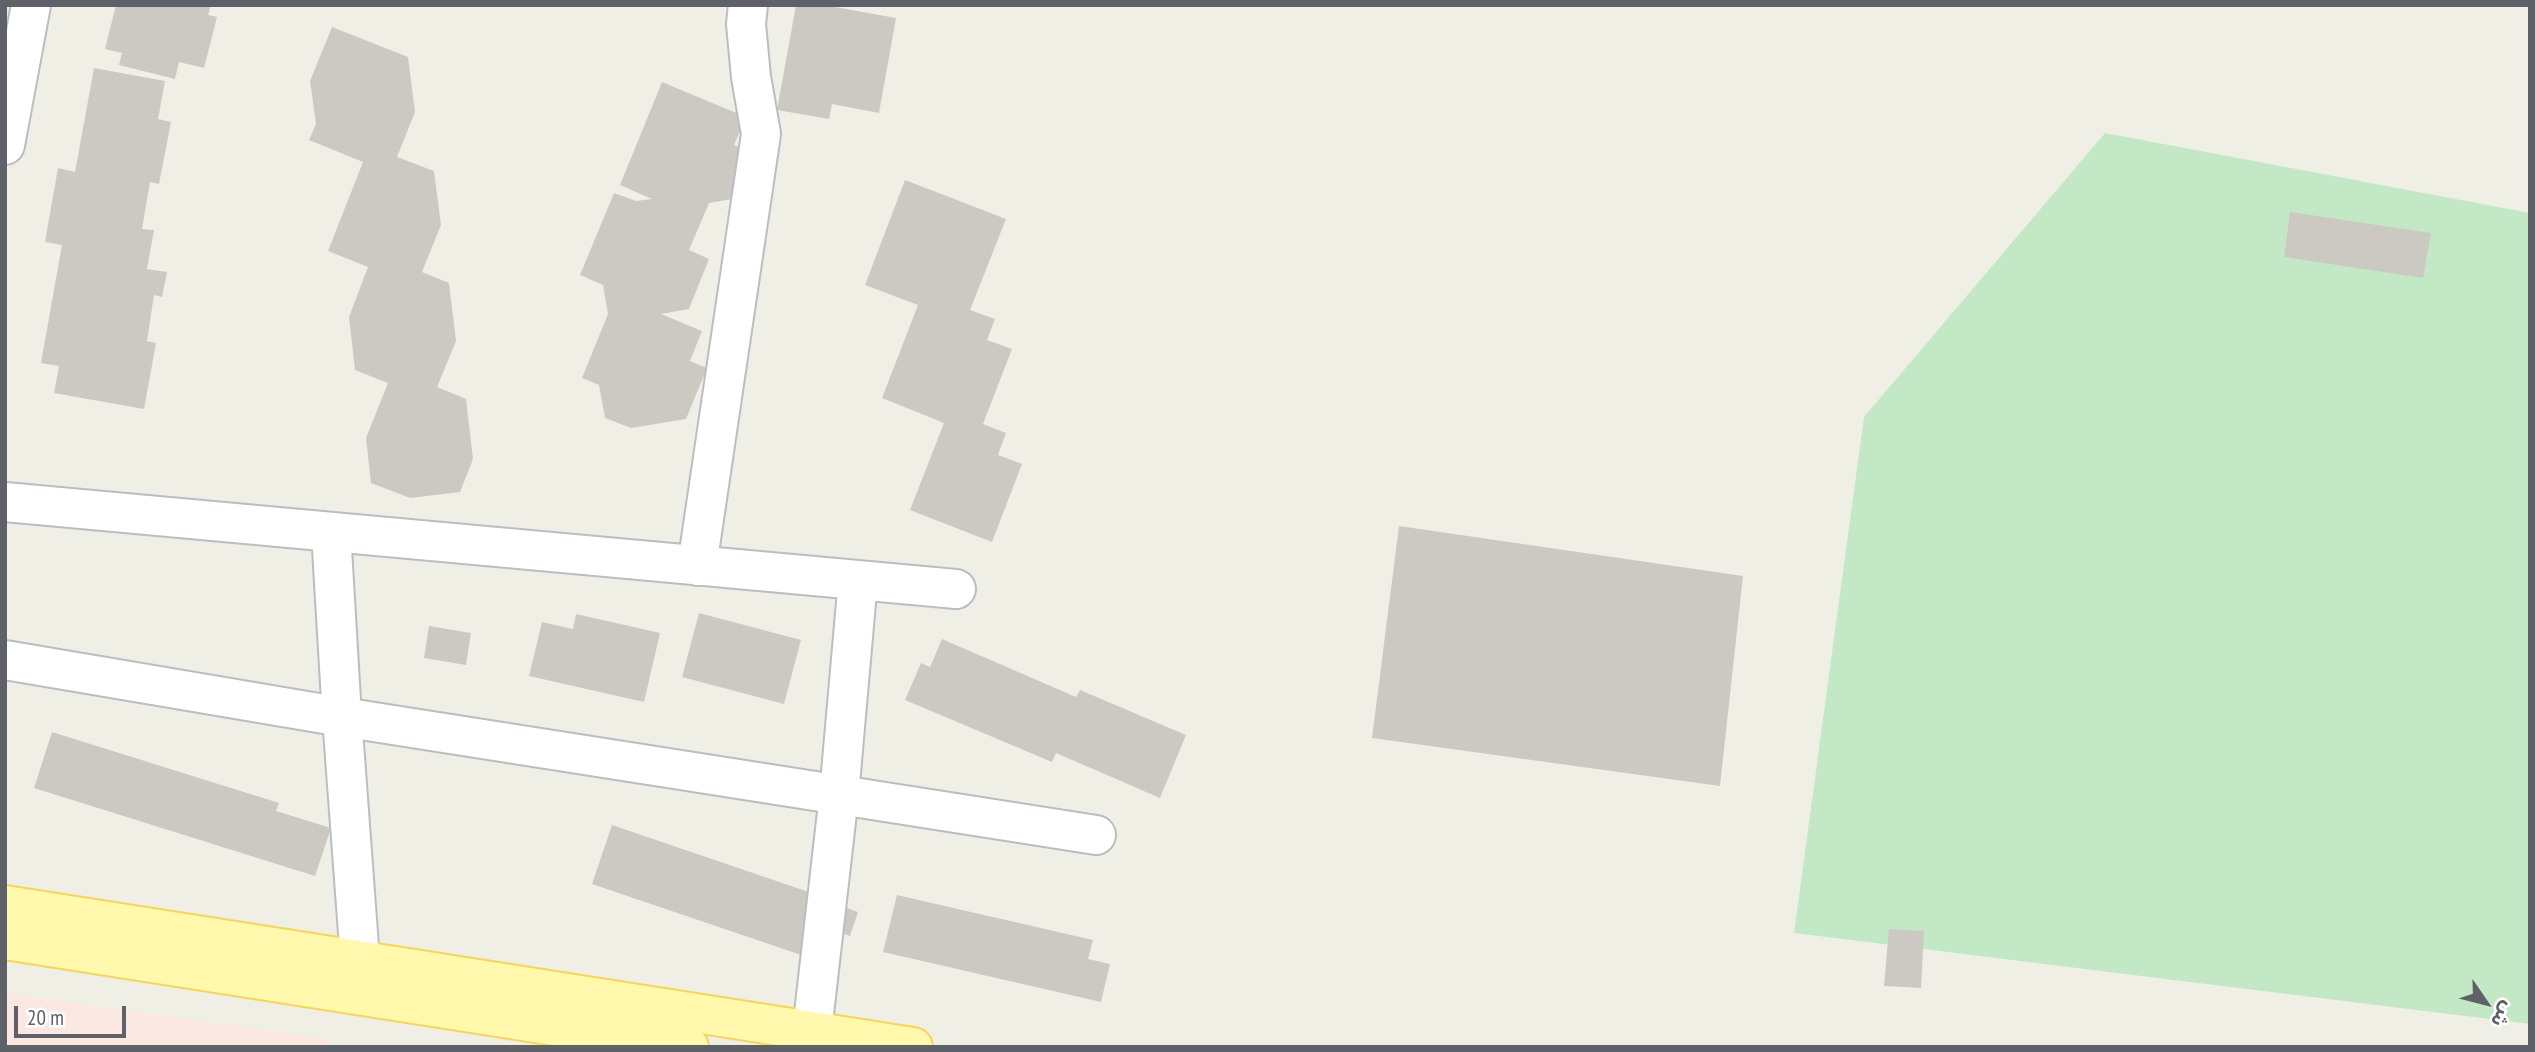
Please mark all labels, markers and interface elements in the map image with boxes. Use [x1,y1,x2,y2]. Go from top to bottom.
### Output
north arrow [2451,968,2521,1038]
scale bar [18,992,130,1036]
text: ش [2486,998,2520,1033]
text: 20 m [27,1004,64,1031]

